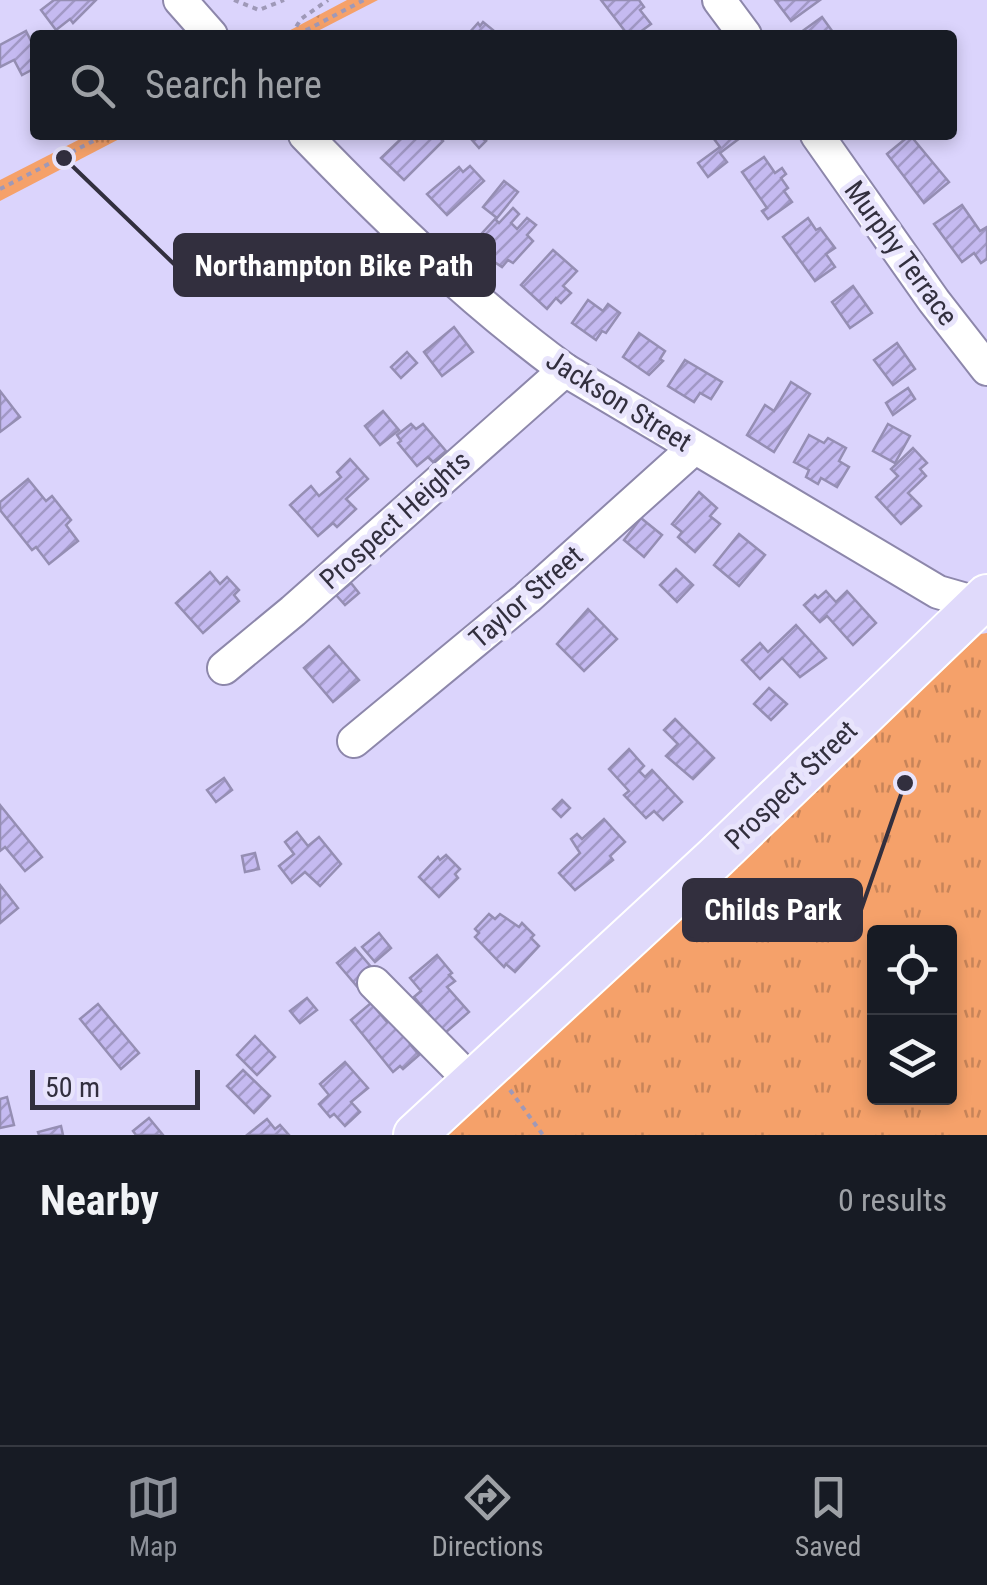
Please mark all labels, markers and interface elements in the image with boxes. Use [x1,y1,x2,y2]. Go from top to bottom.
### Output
search box [30,30,957,140]
icon: search [65,58,120,113]
text: Search here [145,63,322,107]
street label: Murphy Terrace [838,174,964,332]
callout: Northampton Bike Path [175,235,494,295]
text: Northampton Bike Path [194,248,474,283]
street label: Jackson Street [540,343,698,459]
street label: Prospect Heights [313,444,477,596]
street label: Taylor Street [463,539,589,655]
street label: Prospect Street [718,714,864,856]
callout: Childs Park [684,880,861,940]
text: Childs Park [704,892,842,927]
map controls [867,925,957,1105]
button: locate [867,925,957,1015]
button: layers [867,1015,957,1105]
scale bar [30,1065,200,1110]
text: 50 m [45,1071,100,1104]
text: Nearby [40,1176,159,1225]
text: 0 results [838,1181,947,1219]
tab: Map [126,1470,181,1563]
tab: Directions [432,1470,544,1563]
tab: Saved [795,1470,861,1563]

